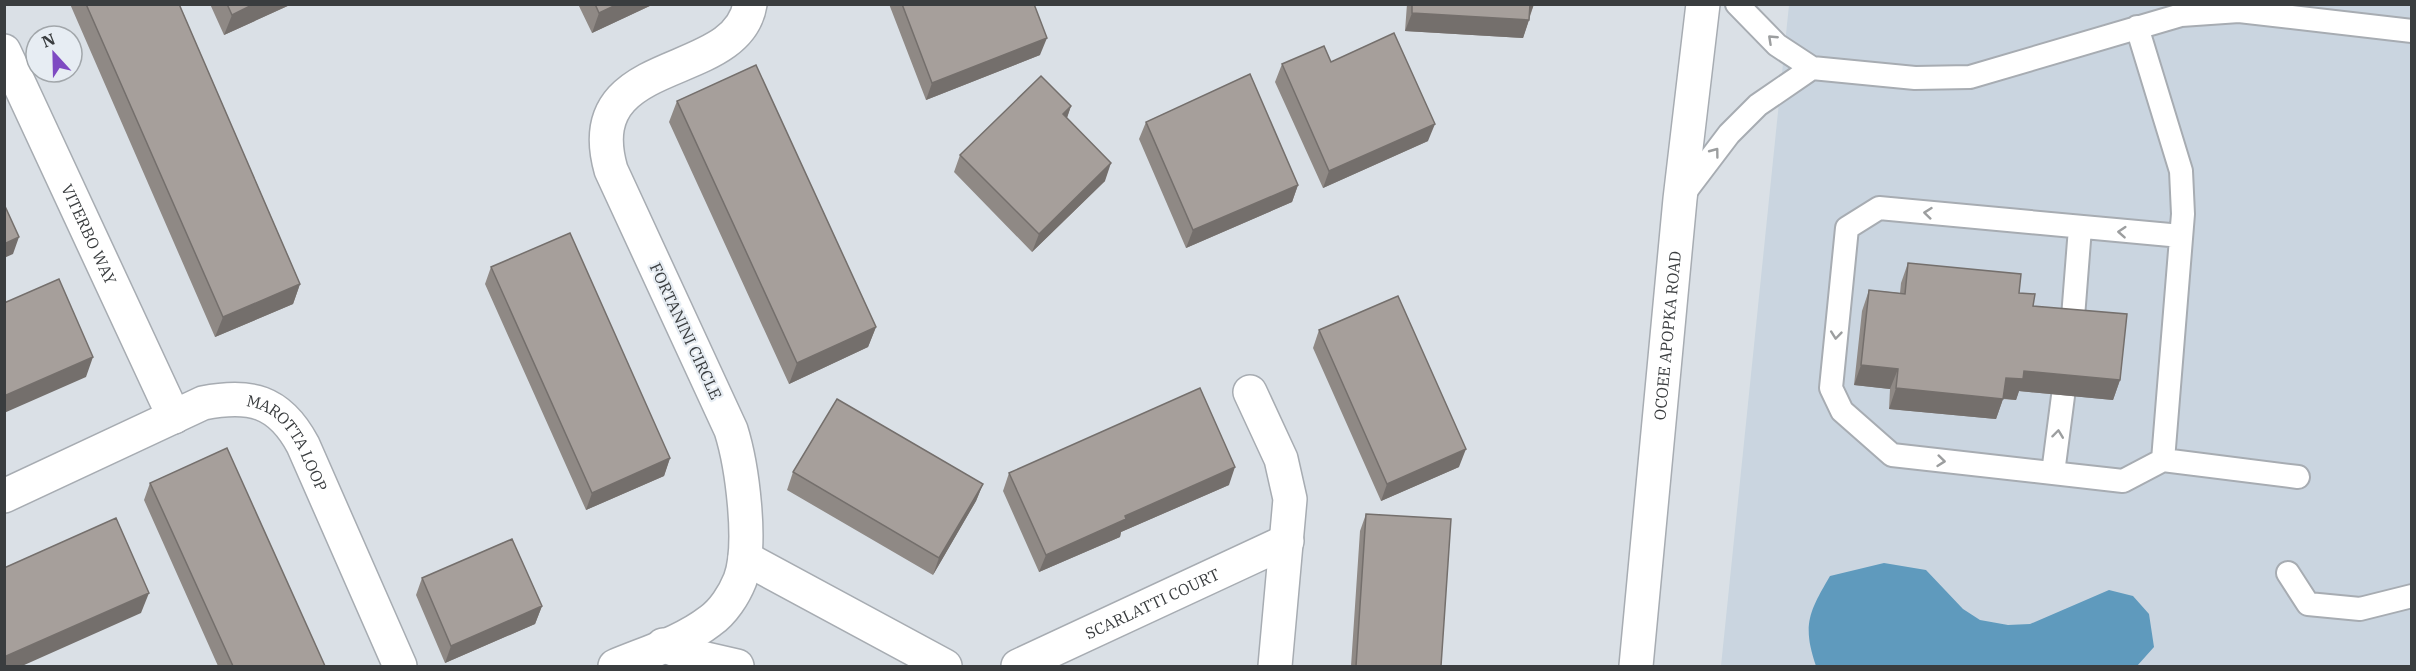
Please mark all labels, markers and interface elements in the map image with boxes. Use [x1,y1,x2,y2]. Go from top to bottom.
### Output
north arrow [24,24,84,84]
text: N [39,28,58,52]
one-way arrow [1768,36,1779,47]
one-way arrow [1708,148,1719,159]
street label: VITERBO WAY [57,181,121,288]
one-way arrow [1924,207,1933,220]
one-way arrow [2118,226,2127,239]
street label: OCOEE APOPKA ROAD [1649,250,1685,421]
street label: FORTANINI CIRCLE [646,260,726,402]
one-way arrow [1830,331,1843,340]
street label: MAROTTA LOOP [245,390,332,494]
one-way arrow [2051,430,2064,439]
one-way arrow [1937,454,1946,467]
street label: SCARLATTI COURT [1082,564,1223,643]

